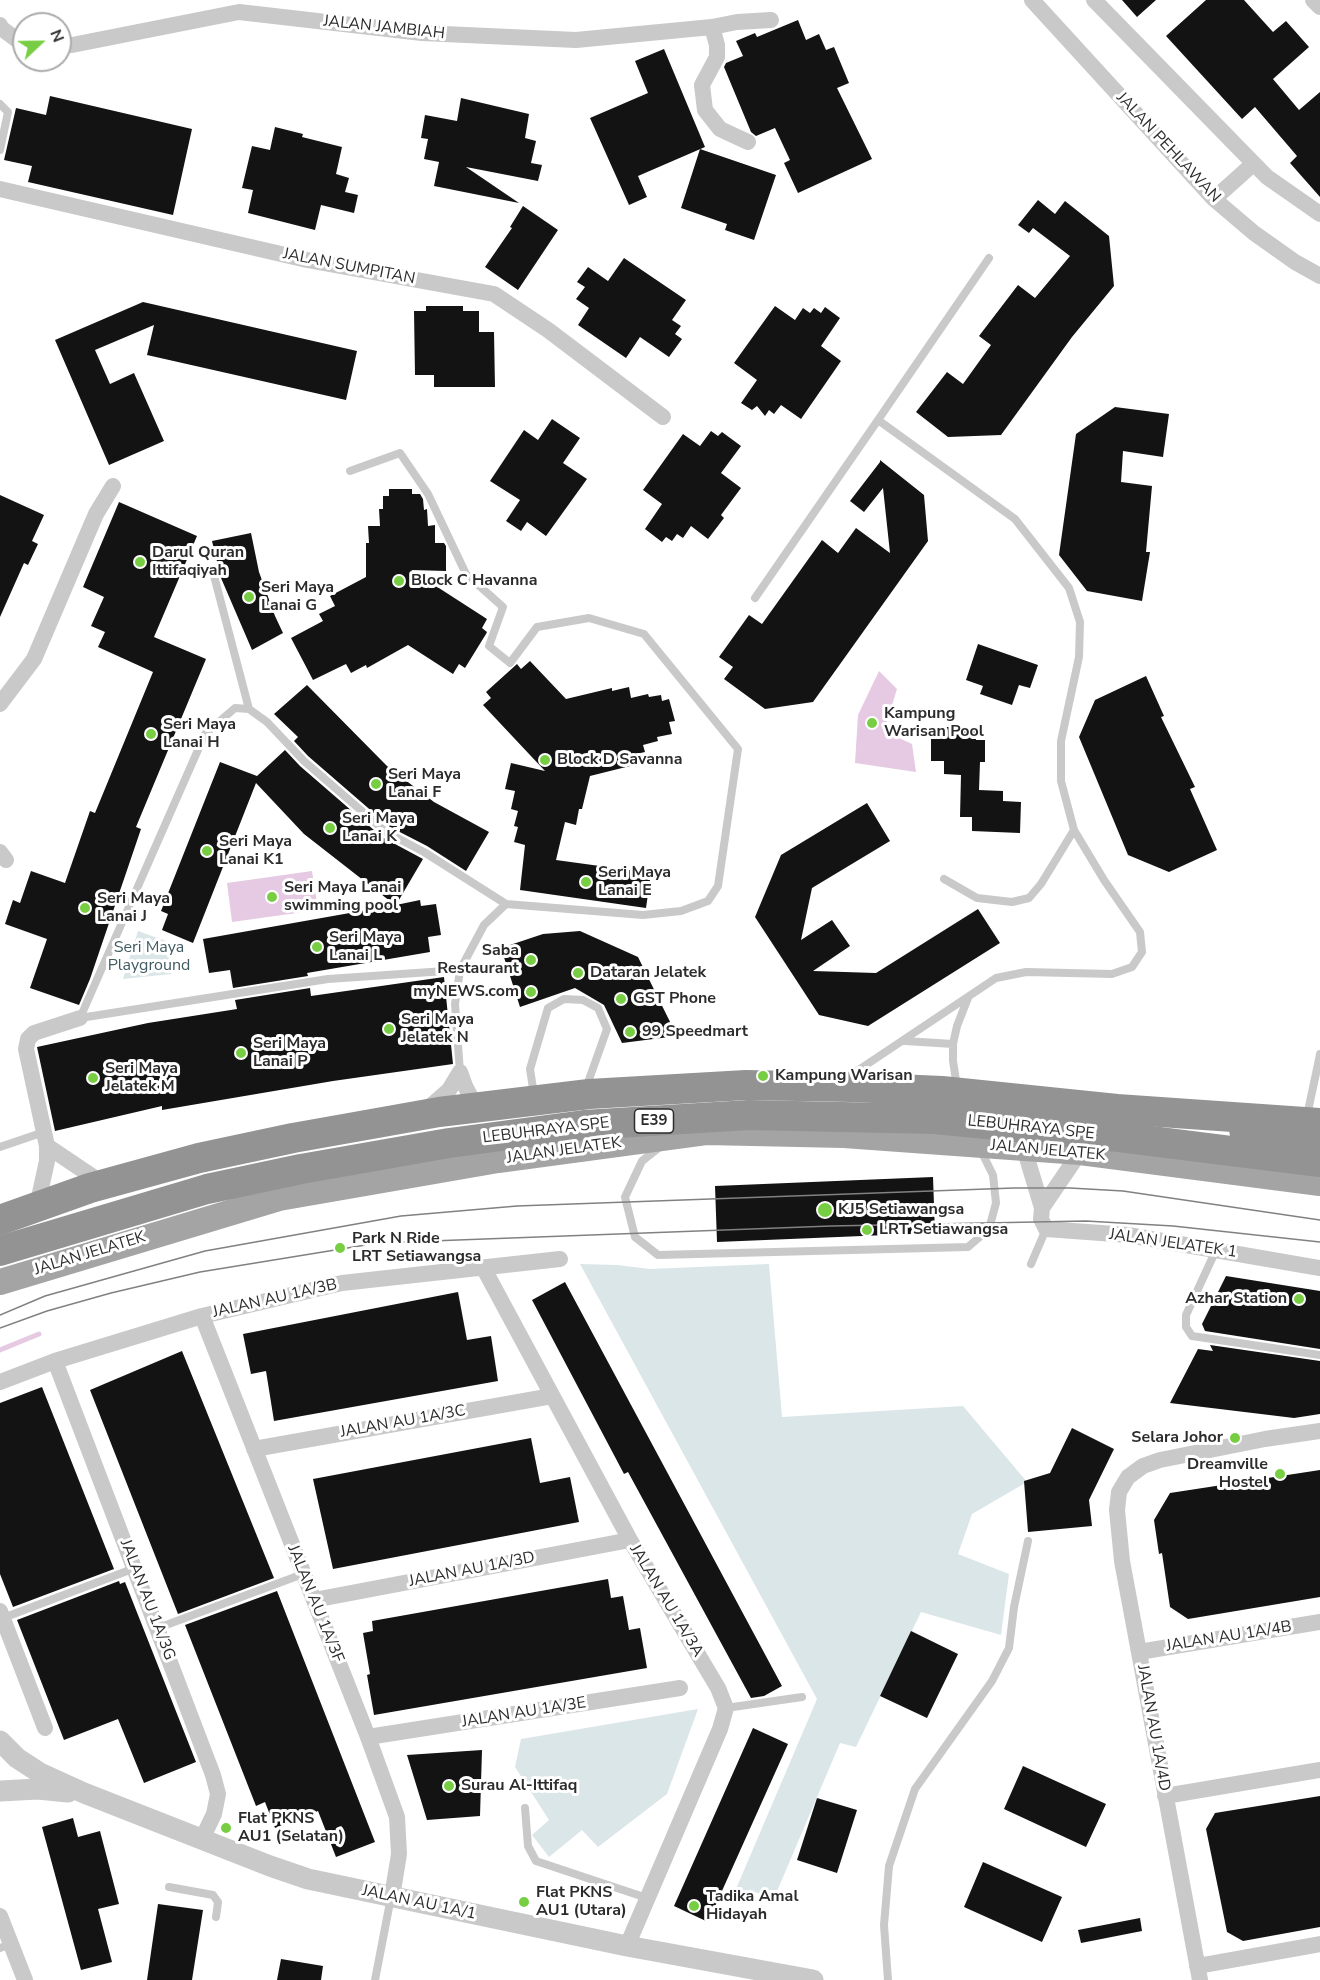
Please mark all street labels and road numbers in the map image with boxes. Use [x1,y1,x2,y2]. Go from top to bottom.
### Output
street label: JALAN JAMBIAH [322,12,446,44]
street label: JALAN PEHLAWAN [1112,89,1224,207]
street label: JALAN SUMPITAN [281,245,417,289]
road number: E39 [634,1109,674,1133]
street label: LEBUHRAYA SPE [967,1112,1095,1144]
street label: LEBUHRAYA SPE [482,1114,610,1148]
street label: JALAN JELATEK [506,1133,622,1169]
street label: JALAN JELATEK [990,1136,1106,1166]
street label: JALAN JELATEK 1 [1108,1226,1238,1262]
street label: JALAN JELATEK [32,1228,148,1280]
street label: JALAN AU 1A/3B [211,1275,339,1323]
street label: JALAN AU 1A/3C [339,1402,467,1442]
street label: JALAN AU 1A/3G [115,1537,179,1663]
street label: JALAN AU 1A/3A [625,1541,707,1661]
street label: JALAN AU 1A/3F [283,1543,347,1665]
street label: JALAN AU 1A/3D [407,1548,537,1592]
street label: JALAN AU 1A/4B [1165,1618,1293,1656]
street label: JALAN AU 1A/4D [1132,1663,1174,1793]
street label: JALAN AU 1A/3E [461,1694,587,1732]
street label: JALAN AU 1A/1 [360,1882,478,1924]

